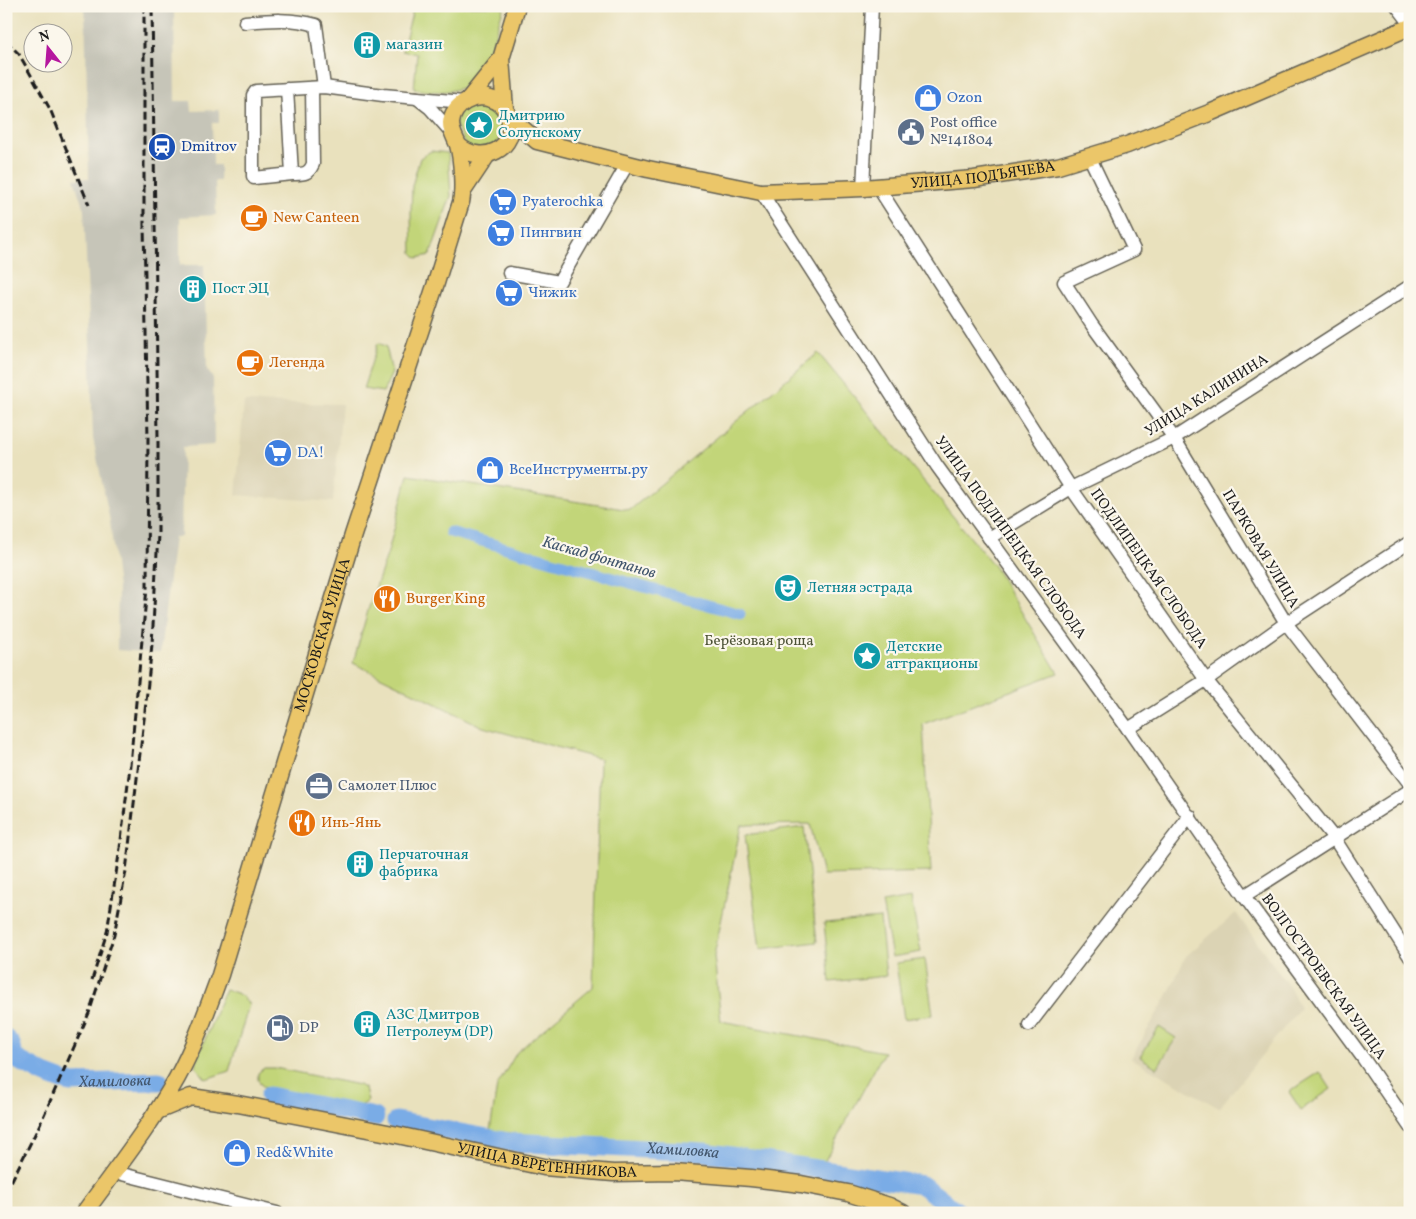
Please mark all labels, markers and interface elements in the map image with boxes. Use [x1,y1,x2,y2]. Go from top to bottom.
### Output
north arrow [22,22,72,72]
text: N [37,26,52,48]
building icon: магазин [352,30,382,60]
place label: магазин [386,35,443,56]
shop icon: Ozon [913,83,943,113]
place label: Ozon [947,88,982,109]
place label: Дмитрию Солунскому [498,106,581,144]
place icon: Дмитрию Солунскому [464,110,494,140]
place label: Post office №141804 [930,113,997,151]
public building icon: Post office №141804 [896,117,926,147]
station icon: Dmitrov [147,132,177,162]
place label: Dmitrov [181,137,237,158]
street label: УЛИЦА ПОДЪЯЧЕВА [910,156,1057,195]
supermarket icon: Pyaterochka [488,187,518,217]
place label: Pyaterochka [522,192,603,213]
cafe icon: New Canteen [239,203,269,233]
place label: New Canteen [273,208,360,229]
supermarket icon: Пингвин [486,218,516,248]
place label: Пингвин [520,223,582,244]
building icon: Пост ЭЦ [178,274,208,304]
supermarket icon: Чижик [494,278,524,308]
place label: Пост ЭЦ [212,279,270,300]
place label: Чижик [528,283,577,304]
cafe icon: Легенда [235,348,265,378]
street label: УЛИЦА КАЛИНИНА [1141,349,1273,442]
place label: Легенда [269,353,325,374]
street label: УЛИЦА ПОДЛИПЕЦКАЯ СЛОБОДА [929,432,1091,644]
supermarket icon: DA! [263,438,293,468]
place label: DA! [297,443,324,464]
shop icon: ВсеИнструменты.ру [475,455,505,485]
place label: ВсеИнструменты.ру [509,460,648,481]
street label: ПОДЛИПЕЦКАЯ СЛОБОДА [1085,485,1212,654]
street label: ПАРКОВАЯ УЛИЦА [1216,486,1304,613]
water label: Каскад фонтанов [540,531,658,585]
street label: МОСКОВСКАЯ УЛИЦА [290,555,356,715]
theatre icon: Летняя эстрада [773,573,803,603]
place label: Летняя эстрада [807,578,913,599]
restaurant icon: Burger King [372,584,402,614]
place label: Burger King [406,589,486,610]
park label: Берёзовая роща [704,631,814,652]
place label: Детские аттракционы [886,637,979,675]
place icon: Детские аттракционы [852,641,882,671]
office icon: Самолет Плюс [304,771,334,801]
place label: Самолет Плюс [338,776,437,797]
restaurant icon: Инь-Янь [287,808,317,838]
place label: Инь-Янь [321,813,381,834]
place label: Перчаточная фабрика [379,845,469,883]
building icon: Перчаточная фабрика [345,849,375,879]
street label: ВОЛГОСТРОЕВСКАЯ УЛИЦА [1256,890,1391,1065]
place label: АЗС Дмитров Петролеум (DP) [386,1005,493,1043]
building icon: АЗС Дмитров Петролеум (DP) [352,1009,382,1039]
fuel station icon: DP [265,1013,295,1043]
place label: DP [299,1018,319,1039]
water label: Хамиловка [77,1070,152,1094]
shop icon: Red&White [222,1138,252,1168]
street label: УЛИЦА ВЕРЕТЕННИКОВА [455,1138,638,1184]
water label: Хамиловка [645,1138,721,1165]
place label: Red&White [256,1143,333,1164]

